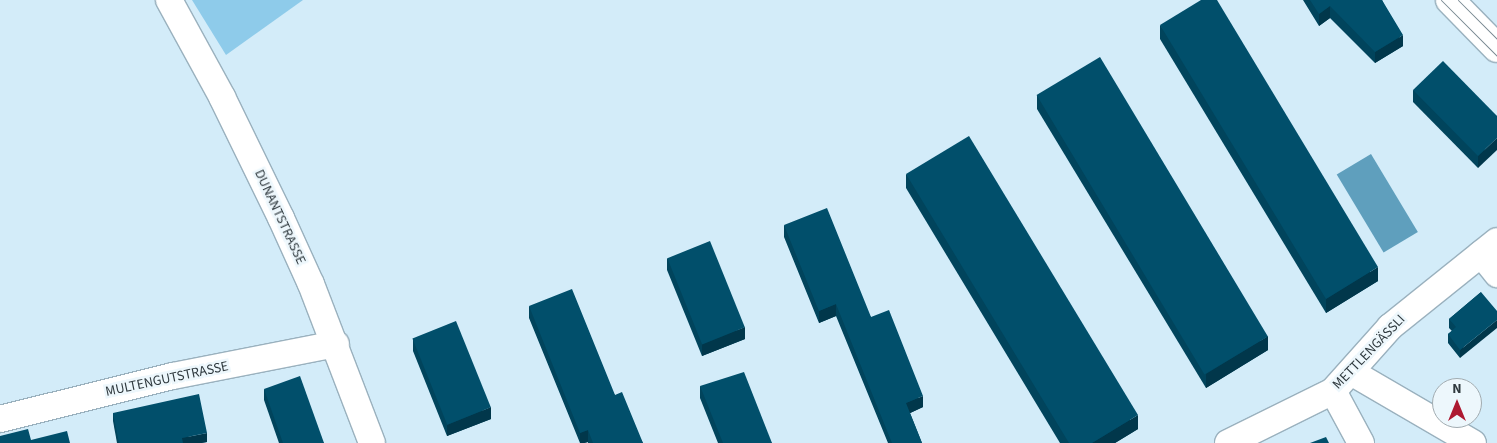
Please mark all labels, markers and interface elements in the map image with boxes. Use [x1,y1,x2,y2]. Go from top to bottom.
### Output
street label: DUNANTSTRASSE [251,167,309,267]
street label: METTLENGÄSSLI [1329,311,1409,393]
street label: MULTENGUTSTRASSE [104,358,230,400]
north arrow [1432,378,1482,428]
text: N [1452,379,1462,399]

